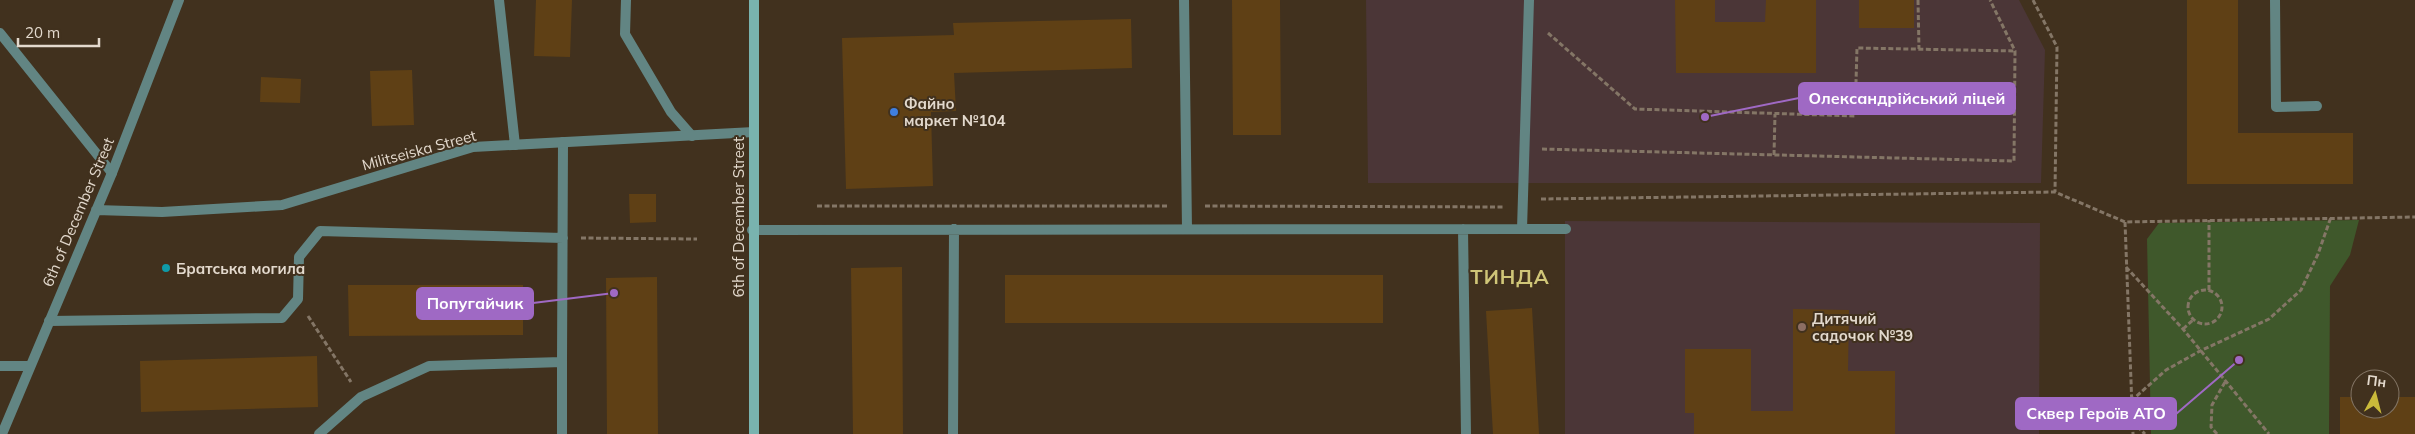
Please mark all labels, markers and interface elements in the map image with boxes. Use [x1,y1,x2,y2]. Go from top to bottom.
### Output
scale bar [18,15,99,47]
text: 20 m [25,23,60,42]
callout: Олександрійський ліцей [1799,83,2015,114]
text: Олександрійський ліцей [1809,88,2005,108]
place label: Файно маркет №104 [904,94,1006,130]
marker: Файно маркет №104 [888,106,900,118]
street label: Militseiska Street [360,126,478,174]
street label: 6th of December Street [38,134,118,290]
street label: 6th of December Street [729,137,748,297]
place label: Братська могила [176,259,305,278]
marker: Братська могила [160,262,172,274]
district label: ТИНДА [1470,264,1550,289]
callout: Попугайчик [417,288,533,319]
text: Попугайчик [427,293,524,313]
place label: Дитячий садочок №39 [1812,309,1913,345]
marker: Дитячий садочок №39 [1796,321,1808,333]
north arrow [2350,369,2400,419]
text: Пн [2366,371,2387,391]
callout: Сквер Героїв АТО [2016,398,2176,429]
text: Сквер Героїв АТО [2026,403,2166,423]

